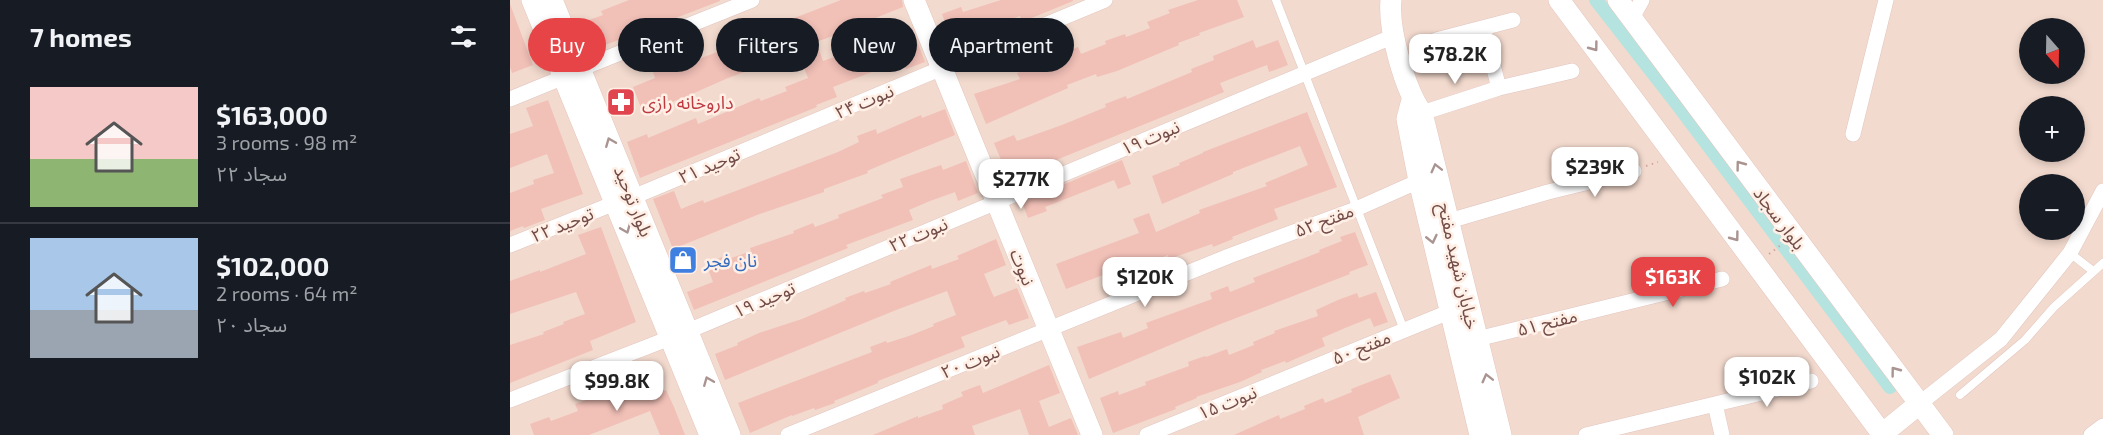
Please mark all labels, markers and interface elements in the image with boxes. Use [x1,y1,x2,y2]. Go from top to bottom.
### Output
chip: Buy [528,18,606,72]
chip: Rent [618,18,704,72]
chip: Filters [716,18,819,72]
chip: New [831,18,917,72]
chip: Apartment [929,18,1074,72]
north arrow [2019,18,2085,84]
map controls [2019,18,2085,240]
icon: filters [447,20,480,53]
text: 7 homes [30,21,132,52]
pin: $78.2K [1406,34,1504,85]
one-way arrow [1587,40,1598,51]
text: $78.2K [1423,41,1487,65]
street label: نبوت ۲۴ [831,79,897,124]
pharmacy icon: داروخانه رازی [605,86,637,118]
place label: داروخانه رازی [642,91,734,114]
button: + [2019,96,2085,162]
text: $163,000 [216,99,328,130]
icon: home [78,111,150,183]
street label: نبوت ۱۹ [1117,115,1183,160]
text: 3 rooms · 98 m² [216,130,357,154]
one-way arrow [605,137,617,148]
street label: توحید ۲۱ [675,142,744,189]
pin: $239K [1553,147,1637,198]
text: $239K [1565,154,1625,178]
pin: $277K [979,159,1063,210]
one-way arrow [1737,160,1748,171]
text: سجاد ۲۲ [216,161,287,185]
street label: بلوار توحید [609,162,658,240]
one-way arrow [1430,164,1443,174]
text: $277K [992,166,1050,190]
button: − [2019,174,2085,240]
street label: بلوار سجاد [1748,182,1811,254]
street label: مفتح ۵۲ [1291,199,1358,244]
street label: خیابان شهید مفتح [1431,201,1484,332]
street label: توحید ۲۲ [528,202,597,247]
street label: نبوت ۲۲ [885,212,951,257]
one-way arrow [619,223,631,234]
one-way arrow [1728,231,1739,242]
one-way arrow [1425,234,1438,244]
shop icon: نان فجر [667,244,699,276]
street label: نبوت [1005,246,1040,289]
place label: نان فجر [703,249,757,272]
text: $102,000 [216,250,329,281]
pin: $120K [1103,257,1187,308]
pin: $163K [1631,257,1715,308]
icon: home [78,262,150,334]
text: $120K [1116,264,1174,288]
text: $163K [1645,264,1701,288]
street label: توحید ۱۹ [730,276,799,323]
text: 2 rooms · 64 m² [216,281,358,305]
street label: مفتح ۵۱ [1515,304,1580,343]
text: سجاد ۲۰ [216,312,287,336]
street label: مفتح ۵۰ [1328,325,1395,371]
street label: نبوت ۲۰ [937,339,1003,384]
pin: $102K [1725,357,1809,408]
pin: $99.8K [568,361,666,412]
text: $102K [1738,364,1796,388]
one-way arrow [1891,367,1902,378]
text: $99.8K [584,368,650,392]
one-way arrow [1481,373,1494,383]
one-way arrow [703,376,715,387]
street label: نبوت ۱۵ [1194,380,1260,425]

